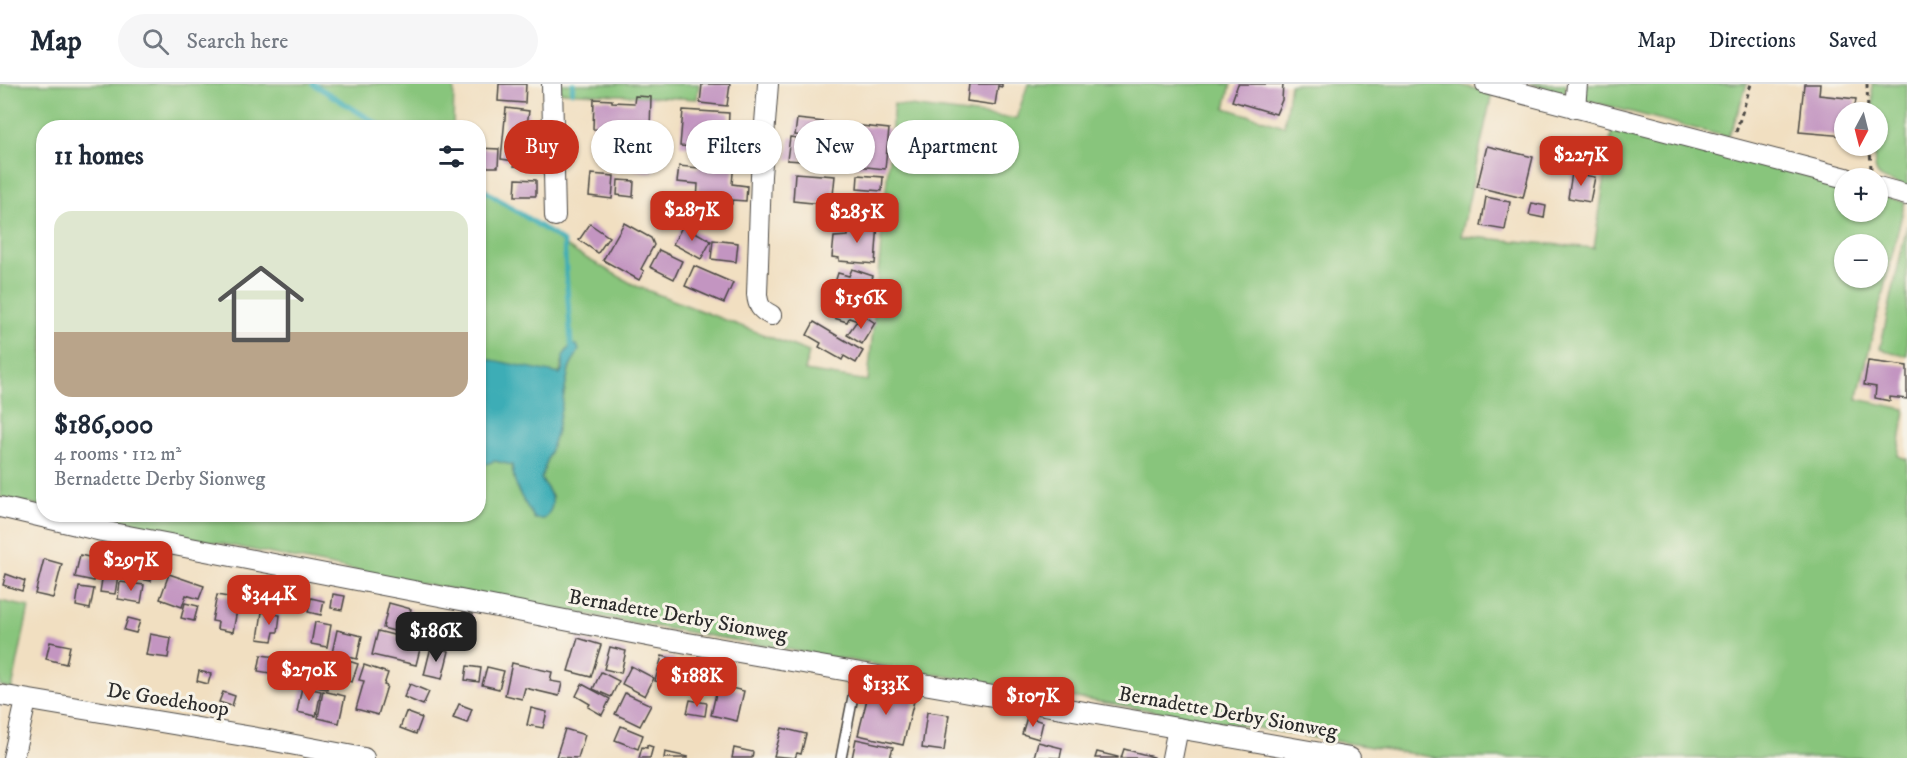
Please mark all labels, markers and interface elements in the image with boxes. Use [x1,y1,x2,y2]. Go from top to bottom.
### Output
search box [118,14,538,68]
text: Map [30,24,82,59]
icon: search [139,25,172,58]
text: Search here [187,28,288,55]
text: Map [1637,28,1676,54]
text: Directions [1709,28,1796,54]
text: Saved [1829,28,1877,54]
north arrow [1834,102,1888,156]
map controls [1834,102,1888,288]
chip: Buy [504,120,579,174]
chip: Rent [591,120,674,174]
chip: Filters [686,120,782,174]
chip: New [794,120,875,174]
chip: Apartment [887,120,1019,174]
pin: $227K [1539,136,1623,187]
text: 11 homes [54,140,144,173]
icon: filters [435,140,468,173]
text: $227K [1554,143,1608,168]
button: + [1834,168,1888,222]
pin: $287K [650,191,734,242]
pin: $285K [815,193,899,244]
text: $287K [664,198,720,223]
text: $285K [830,200,884,225]
button: − [1834,234,1888,288]
icon: home [207,250,315,358]
pin: $156K [819,279,903,330]
text: $156K [835,286,887,311]
text: $186,000 [54,409,153,442]
text: 4 rooms · 112 m² [54,442,182,467]
text: Bernadette Derby Sionweg [54,467,265,492]
pin: $297K [89,541,173,592]
text: $297K [103,548,159,573]
pin: $344K [227,575,311,626]
text: $344K [241,582,297,607]
street label: Bernadette Derby Sionweg [566,584,790,648]
pin: $186K [394,612,478,663]
text: $186K [410,619,462,644]
pin: $270K [267,651,351,702]
pin: $188K [655,657,739,708]
text: $270K [281,658,337,683]
text: $188K [671,664,723,689]
pin: $133K [844,665,928,716]
text: $133K [862,672,910,697]
street label: De Goedehoop [105,677,231,722]
pin: $107K [991,677,1075,728]
street label: Bernadette Derby Sionweg [1116,681,1340,745]
text: $107K [1006,684,1060,709]

